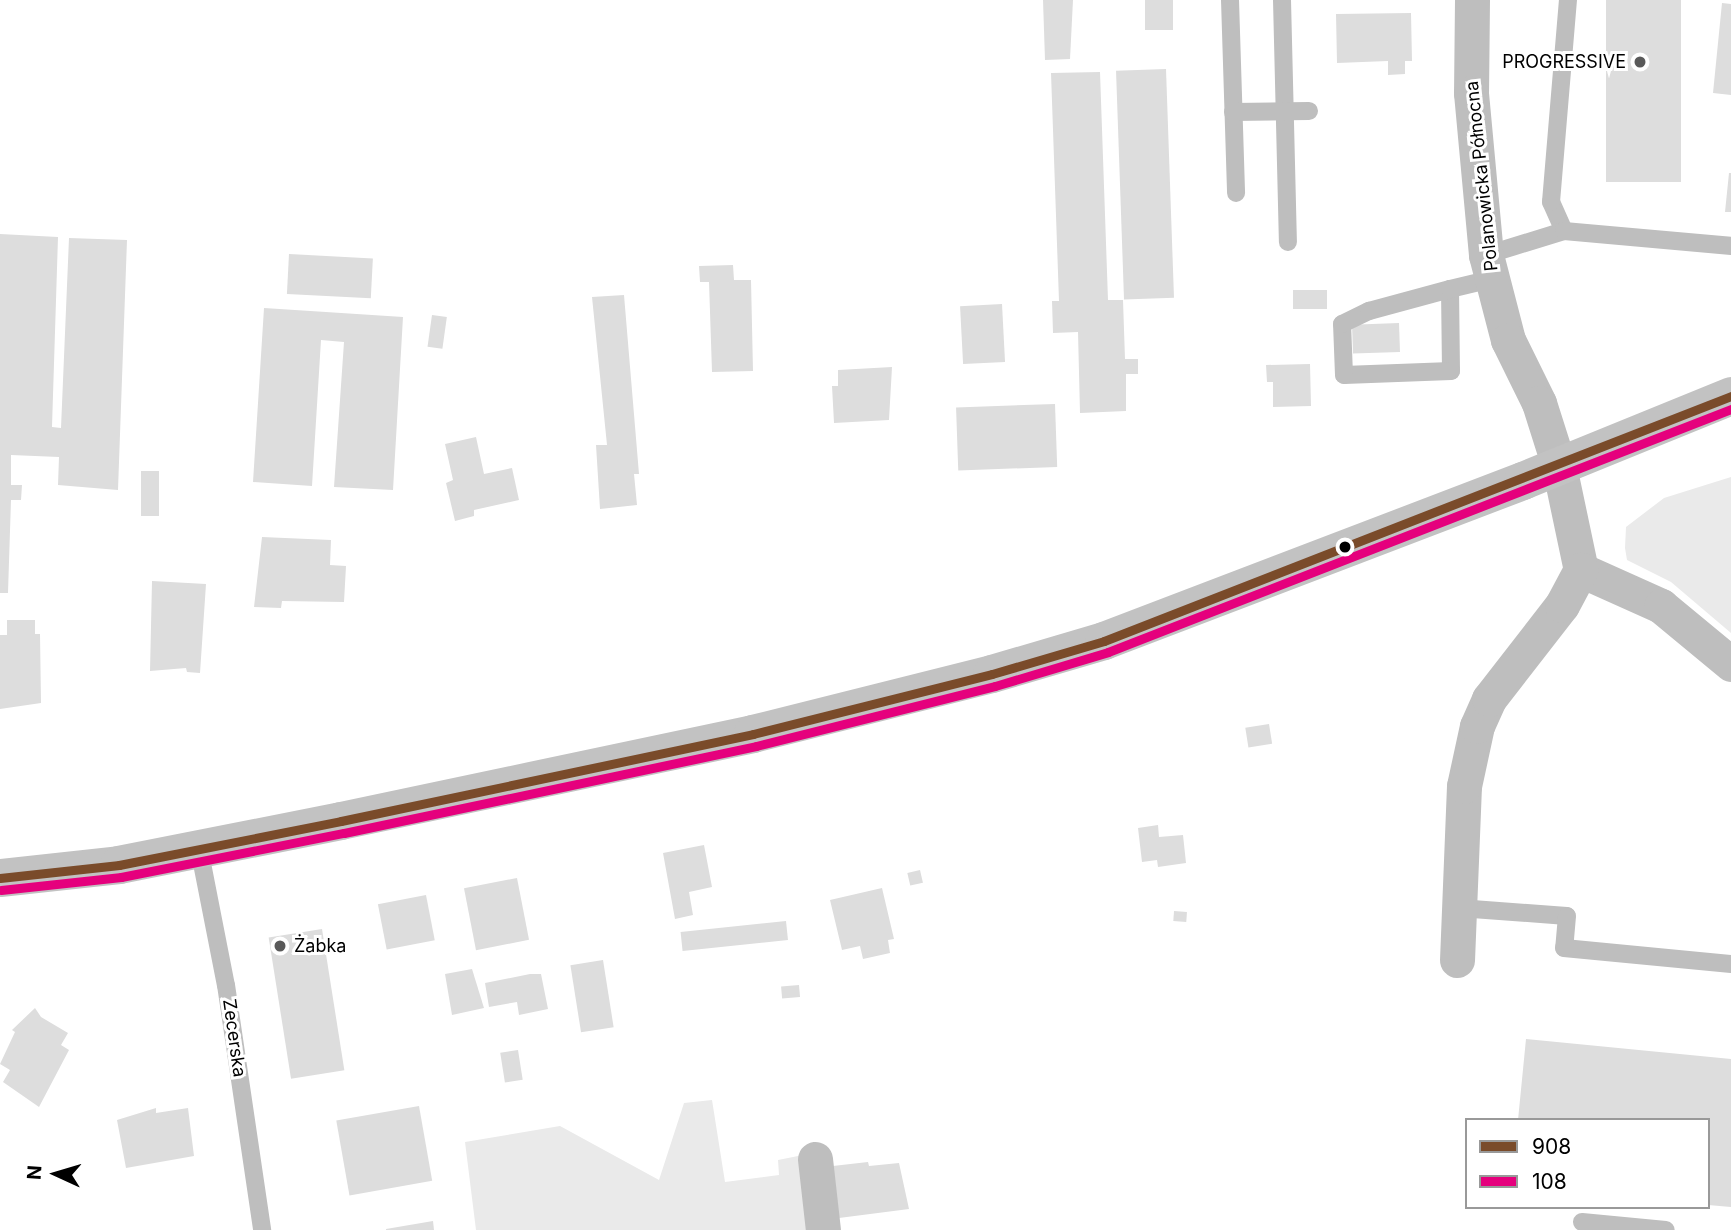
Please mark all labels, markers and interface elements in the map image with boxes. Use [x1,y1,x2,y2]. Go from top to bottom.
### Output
place label: PROGRESSIVE [1502,51,1626,73]
marker: PROGRESSIVE [1632,54,1648,70]
street label: Polanowicka Północna [1461,80,1503,272]
unlabelled marker [1338,540,1352,554]
place label: Żabka [294,935,346,957]
marker: Żabka [272,938,288,954]
street label: Zecerska [218,997,250,1079]
legend [1465,1118,1710,1209]
text: 908 [1532,1134,1571,1159]
north arrow [21,1139,91,1209]
text: N [23,1164,47,1181]
text: 108 [1532,1169,1567,1194]

